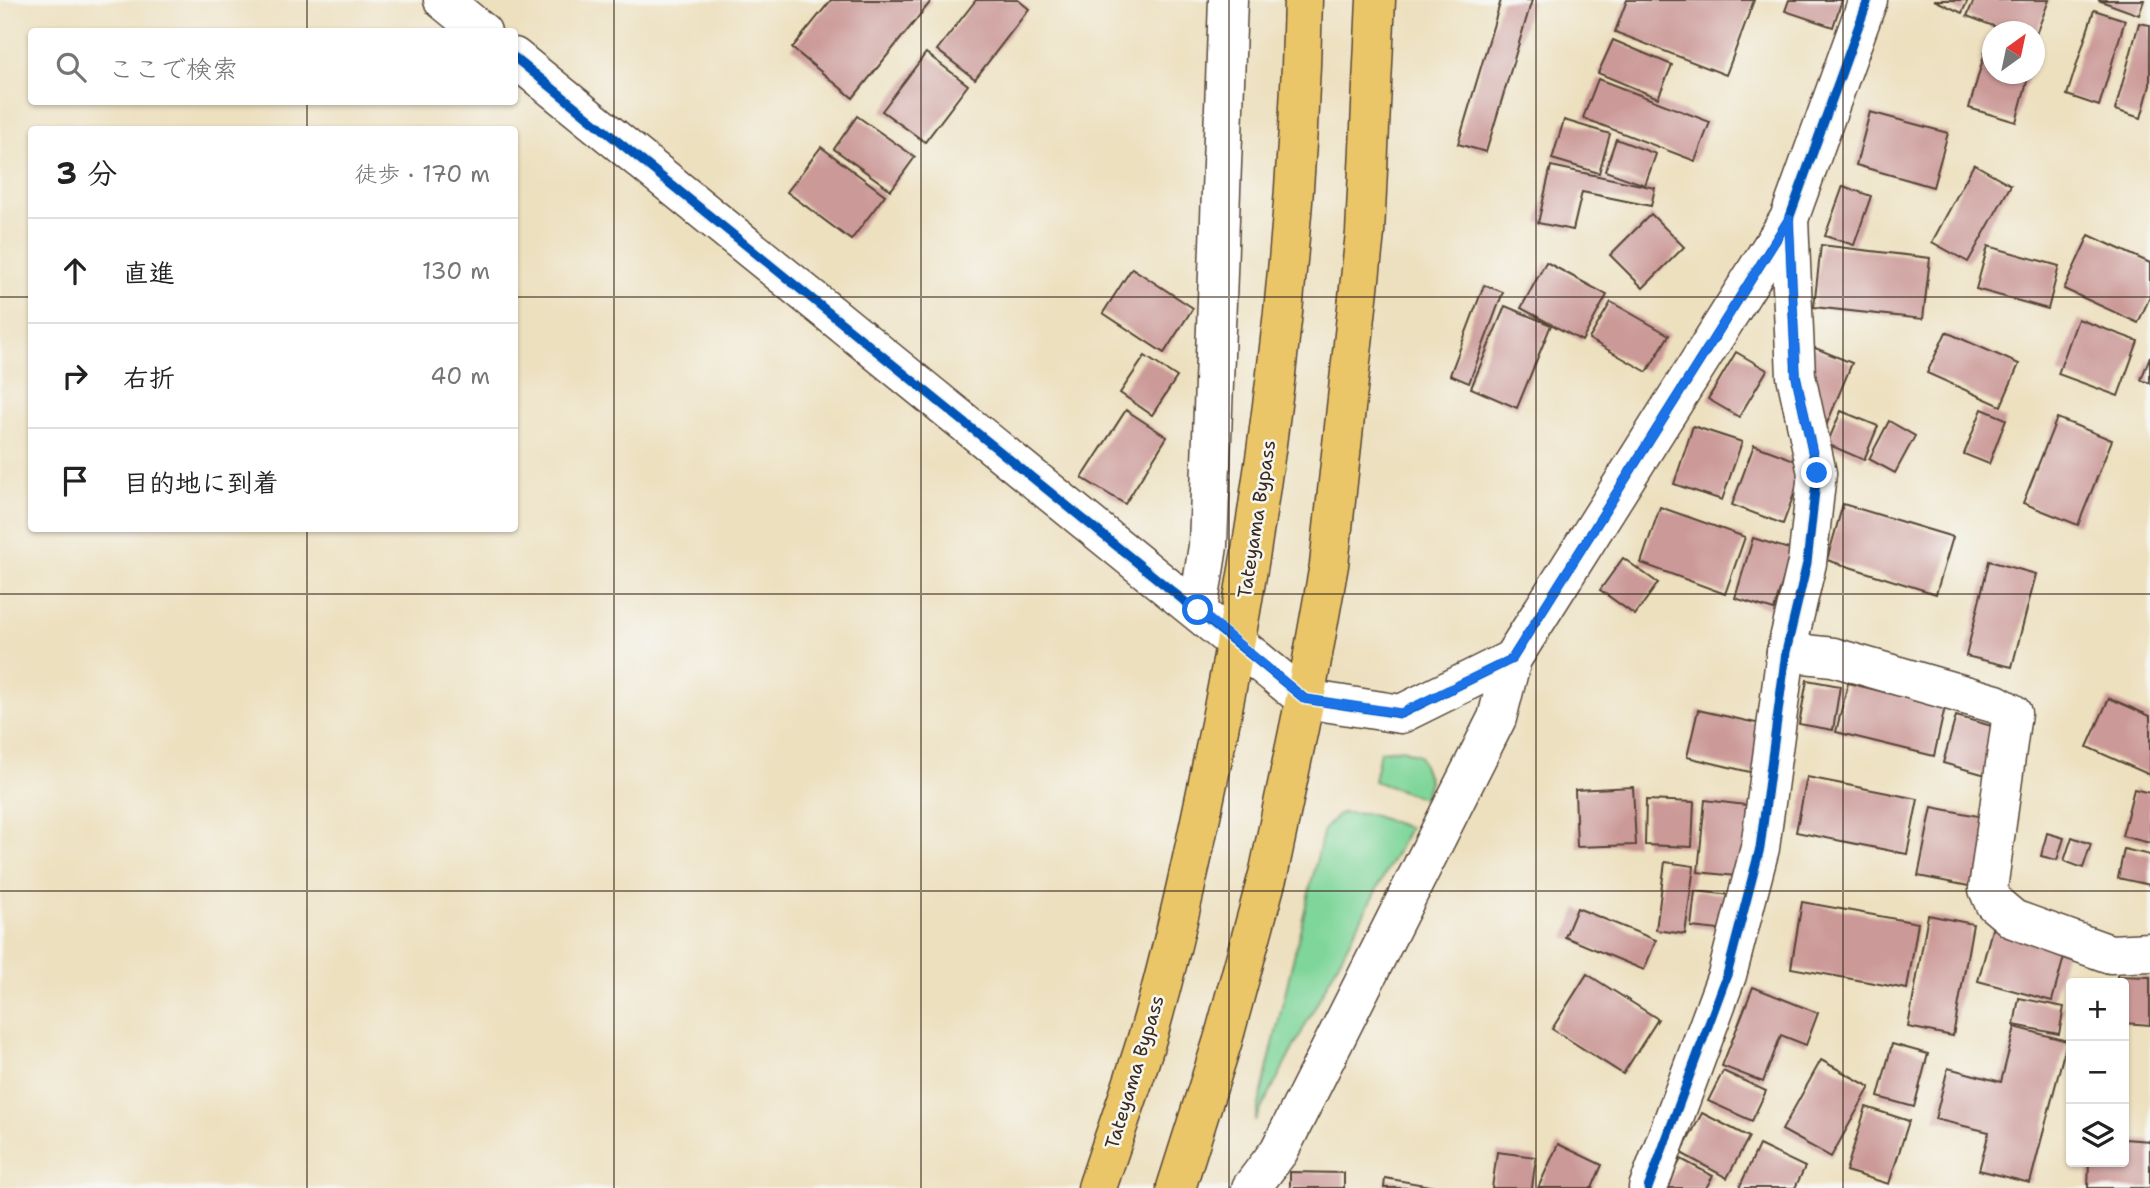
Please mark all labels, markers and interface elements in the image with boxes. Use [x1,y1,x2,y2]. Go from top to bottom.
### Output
north arrow [1982,21,2045,84]
search box [28,28,518,105]
icon: search [52,48,90,86]
text: ここで検索 [108,51,238,86]
text: 3 分 [56,153,117,194]
text: 徒歩 · 170 m [354,159,490,189]
icon: ahead [56,252,94,290]
text: 直進 [123,255,175,290]
text: 130 m [422,256,490,286]
icon: right [56,357,94,395]
text: 右折 [123,360,175,395]
text: 40 m [430,361,490,391]
street label: Tateyama Bypass [1232,438,1281,600]
route end [1801,457,1832,488]
icon: arrive [56,462,94,500]
text: 目的地に到着 [123,465,279,500]
route start [1182,594,1213,625]
map controls [2066,978,2129,1167]
button: + [2066,978,2129,1041]
street label: Tateyama Bypass [1099,992,1170,1152]
button: − [2066,1041,2129,1104]
button: layers [2066,1104,2129,1167]

